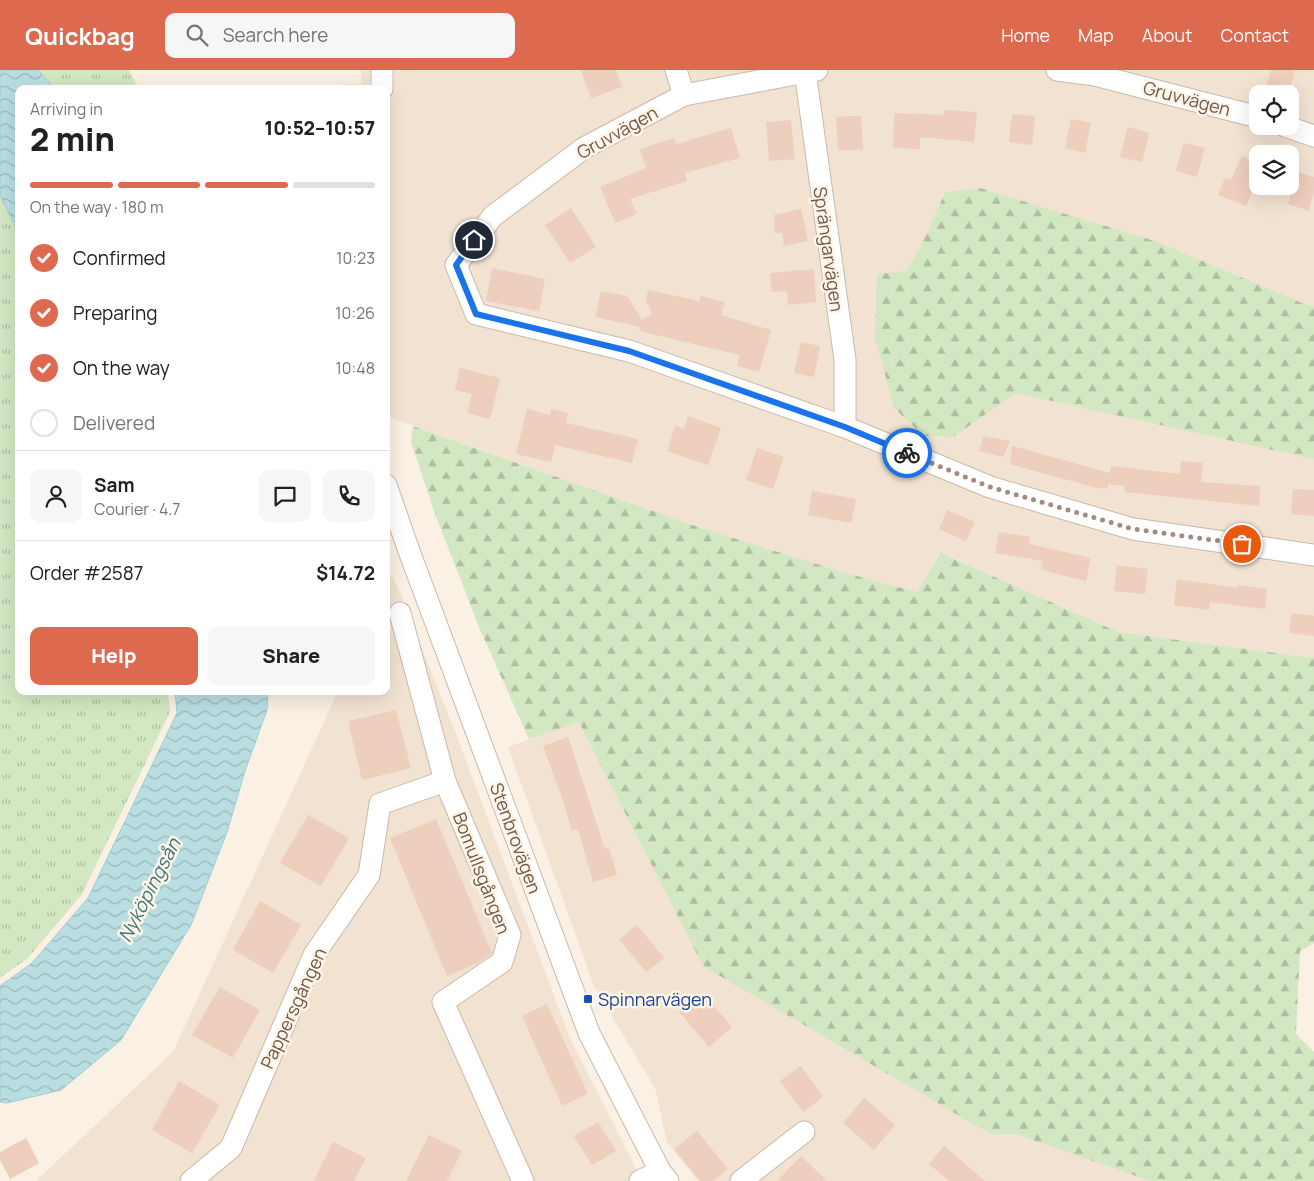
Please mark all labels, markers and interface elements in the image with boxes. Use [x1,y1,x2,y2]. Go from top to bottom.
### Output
search box [165,13,515,58]
text: Quickbag [25,19,135,52]
icon: search [183,21,211,49]
text: Search here [223,22,328,48]
text: Home [1001,23,1050,47]
text: Map [1078,23,1114,47]
text: About [1142,23,1192,47]
text: Contact [1220,23,1289,47]
street label: Gruvvägen [1141,75,1233,121]
map controls [1249,85,1299,195]
button: locate [1249,85,1299,135]
text: Arriving in [30,98,103,120]
street label: Gruvvägen [572,100,662,164]
text: 10:52–10:57 [265,115,375,141]
text: 2 min [30,117,115,161]
button: layers [1249,145,1299,195]
street label: Sprängarvägen [808,185,850,313]
text: On the way · 180 m [30,196,163,218]
pin [453,219,495,261]
icon: home [460,226,488,254]
icon: check [30,244,58,272]
text: Confirmed [73,245,166,271]
text: 10:23 [336,247,375,269]
icon: check [30,299,58,327]
text: Preparing [73,300,158,326]
text: 10:26 [335,302,375,324]
icon: check [30,354,58,382]
text: On the way [73,355,170,381]
text: 10:48 [335,357,375,379]
text: Delivered [73,410,155,436]
courier [882,428,932,478]
icon: bike [893,439,921,467]
button: person [30,470,82,522]
button: chat [259,470,311,522]
button: phone [323,470,375,522]
text: Sam [94,472,135,498]
text: Courier · 4.7 [94,498,180,520]
pin [1221,523,1263,565]
icon: bag [1228,530,1256,558]
text: Order #2587 [30,560,143,586]
text: $14.72 [316,560,375,586]
button: Help [30,627,198,685]
button: Share [208,627,375,685]
street label: Stenbrovägen [485,779,547,897]
street label: Bomullsgången [448,809,516,937]
water label: Nyköpingsån [112,833,187,946]
street label: Pappersgången [254,944,332,1072]
place label: Spinnarvägen [598,987,712,1011]
marker: Spinnarvägen [582,993,594,1005]

